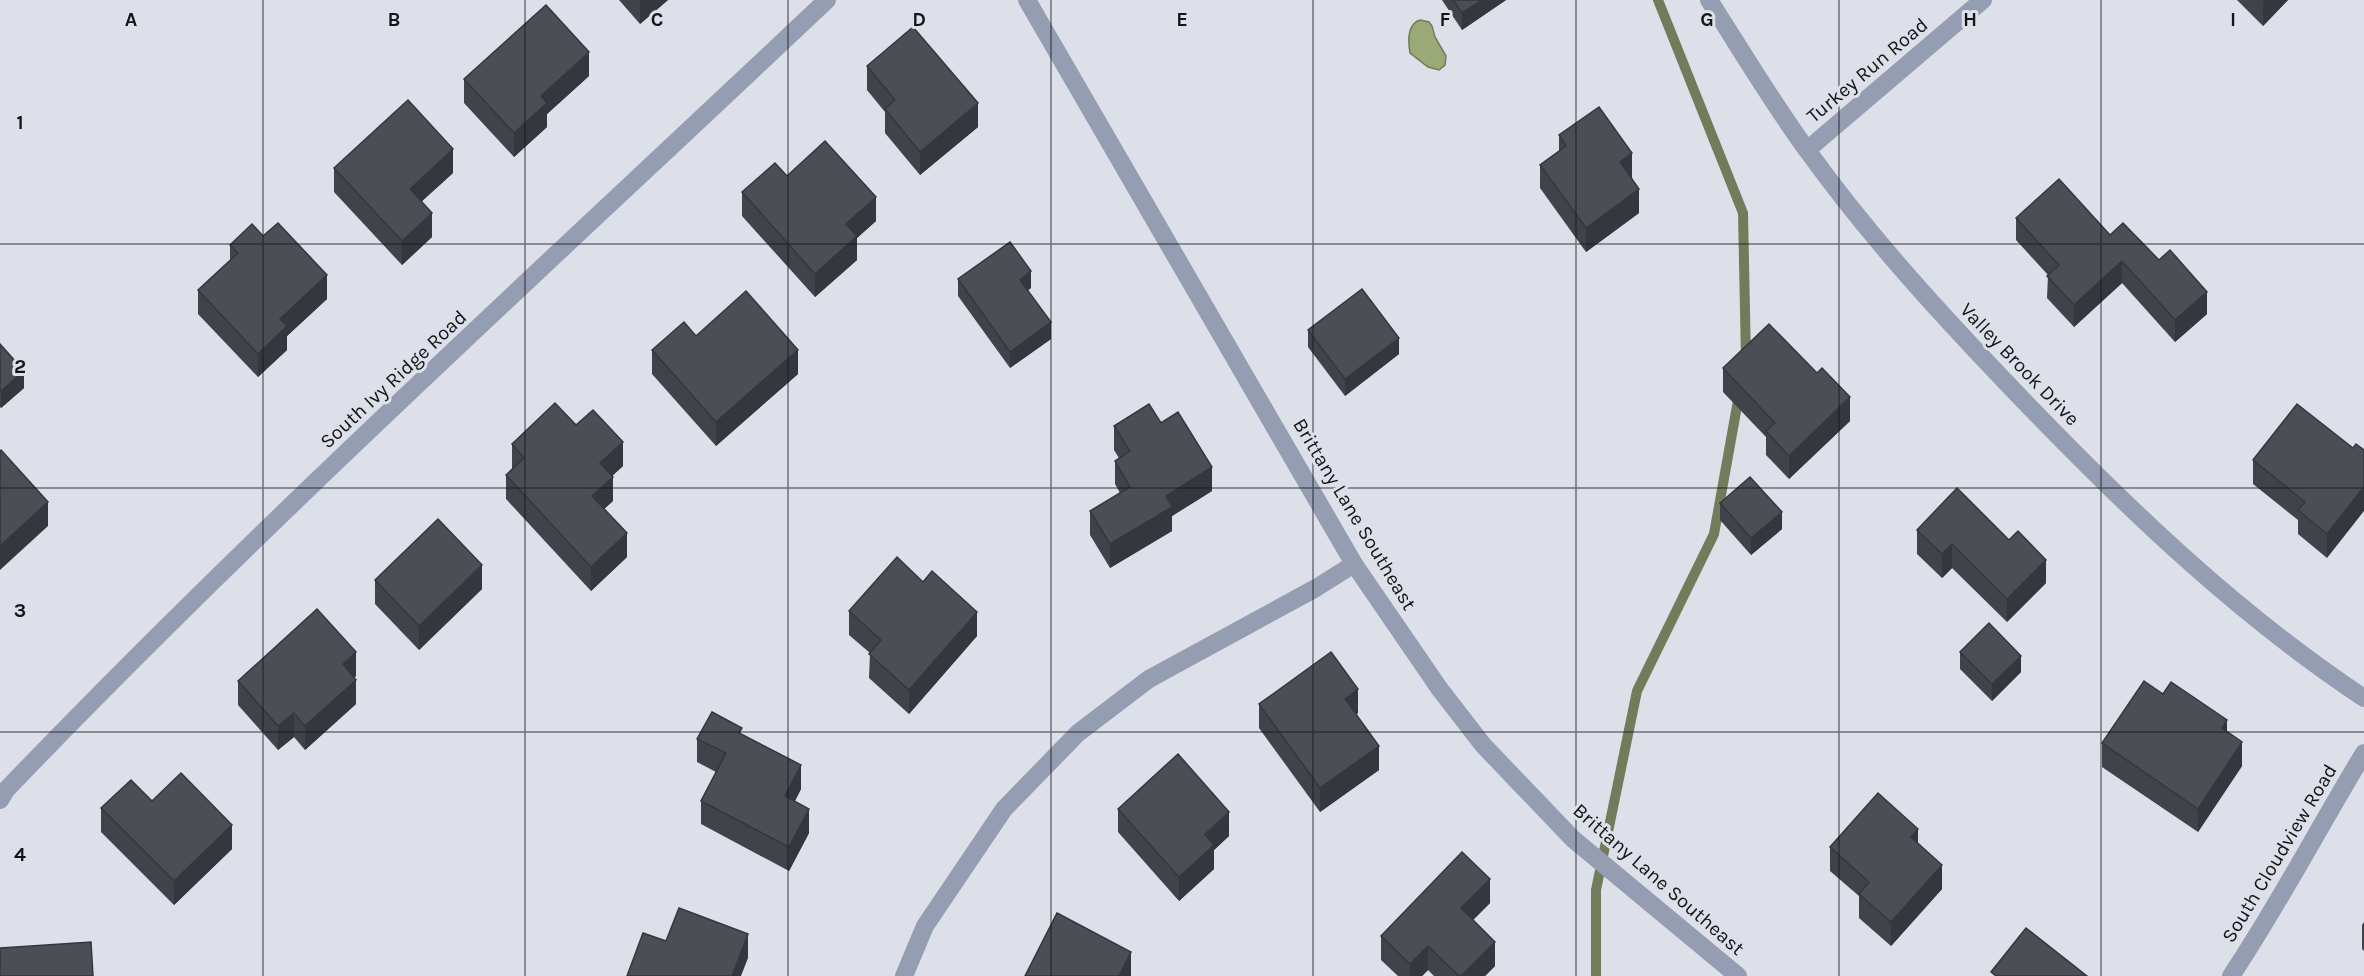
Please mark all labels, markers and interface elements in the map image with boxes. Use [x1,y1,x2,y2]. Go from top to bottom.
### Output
text: A [125,8,138,31]
text: B [388,8,400,31]
text: C [651,8,663,31]
text: D [912,8,926,31]
text: E [1176,8,1188,31]
text: F [1440,8,1451,31]
text: G [1700,8,1714,31]
text: H [1963,8,1977,31]
text: I [2230,8,2236,31]
street label: Turkey Run Road [1802,13,1932,128]
text: 1 [16,111,24,134]
street label: Valley Brook Drive [1955,298,2084,430]
street label: South Ivy Ridge Road [315,306,471,453]
text: 2 [14,355,26,378]
street label: Brittany Lane Southeast [1288,414,1421,615]
text: 3 [14,599,26,622]
street label: South Cloudview Road [2217,760,2342,947]
street label: Brittany Lane Southeast [1568,799,1749,960]
text: 4 [14,843,26,866]

